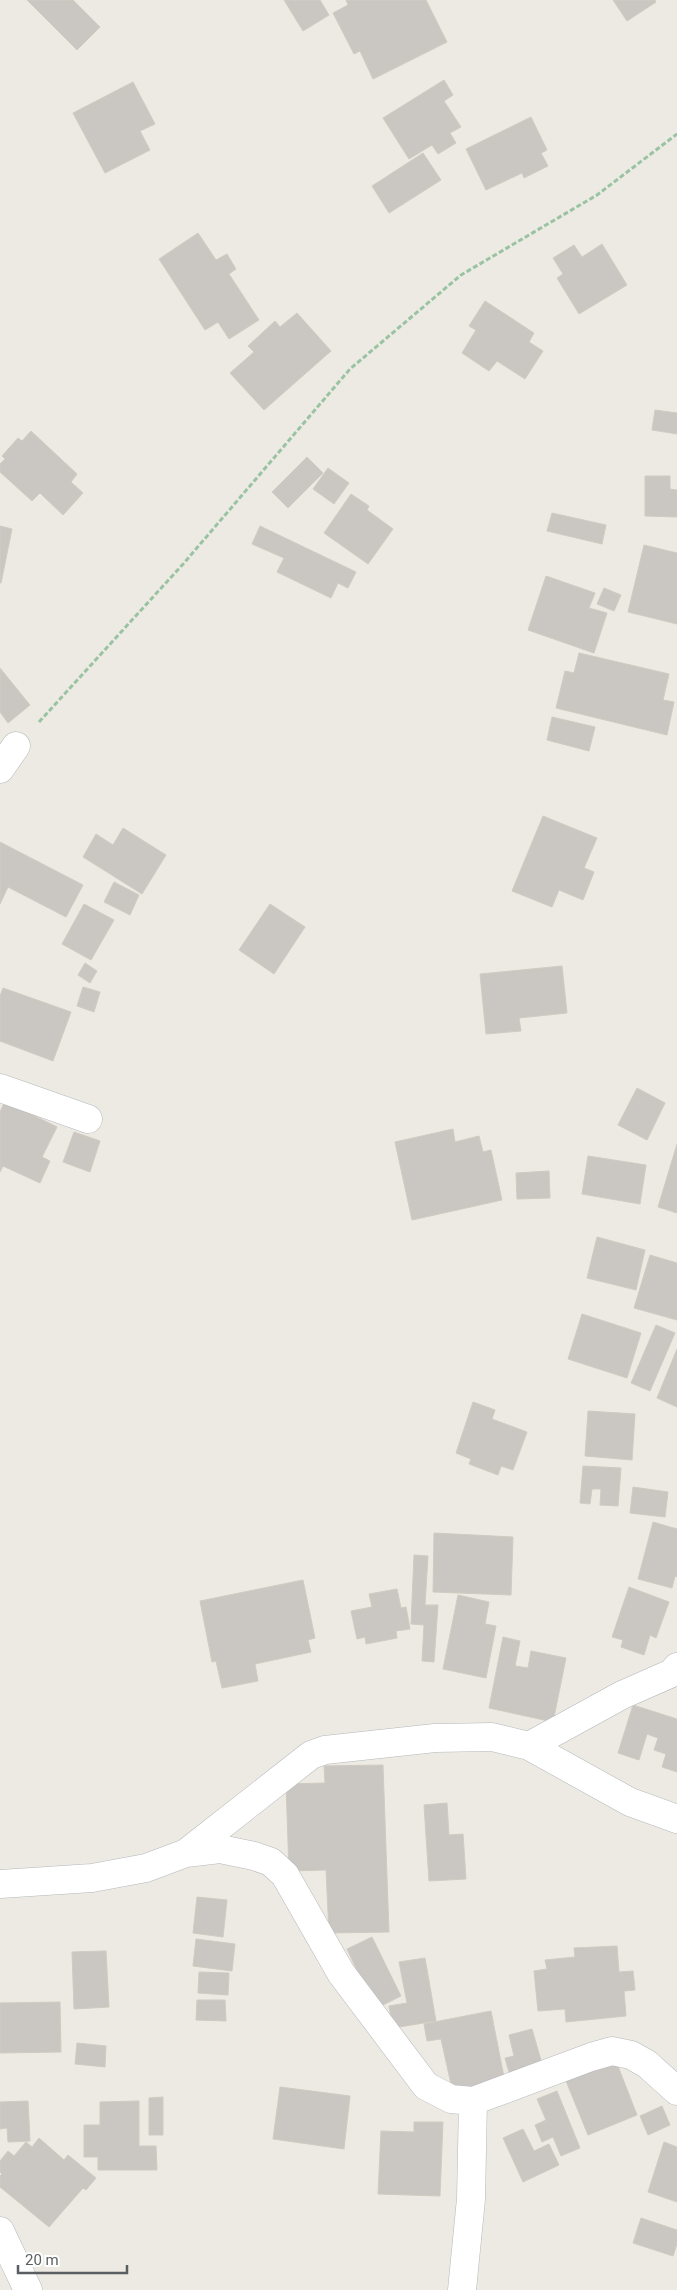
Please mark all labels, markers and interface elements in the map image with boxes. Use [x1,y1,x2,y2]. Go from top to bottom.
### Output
scale bar [18,2242,126,2274]
text: 20 m [25,2251,59,2269]

